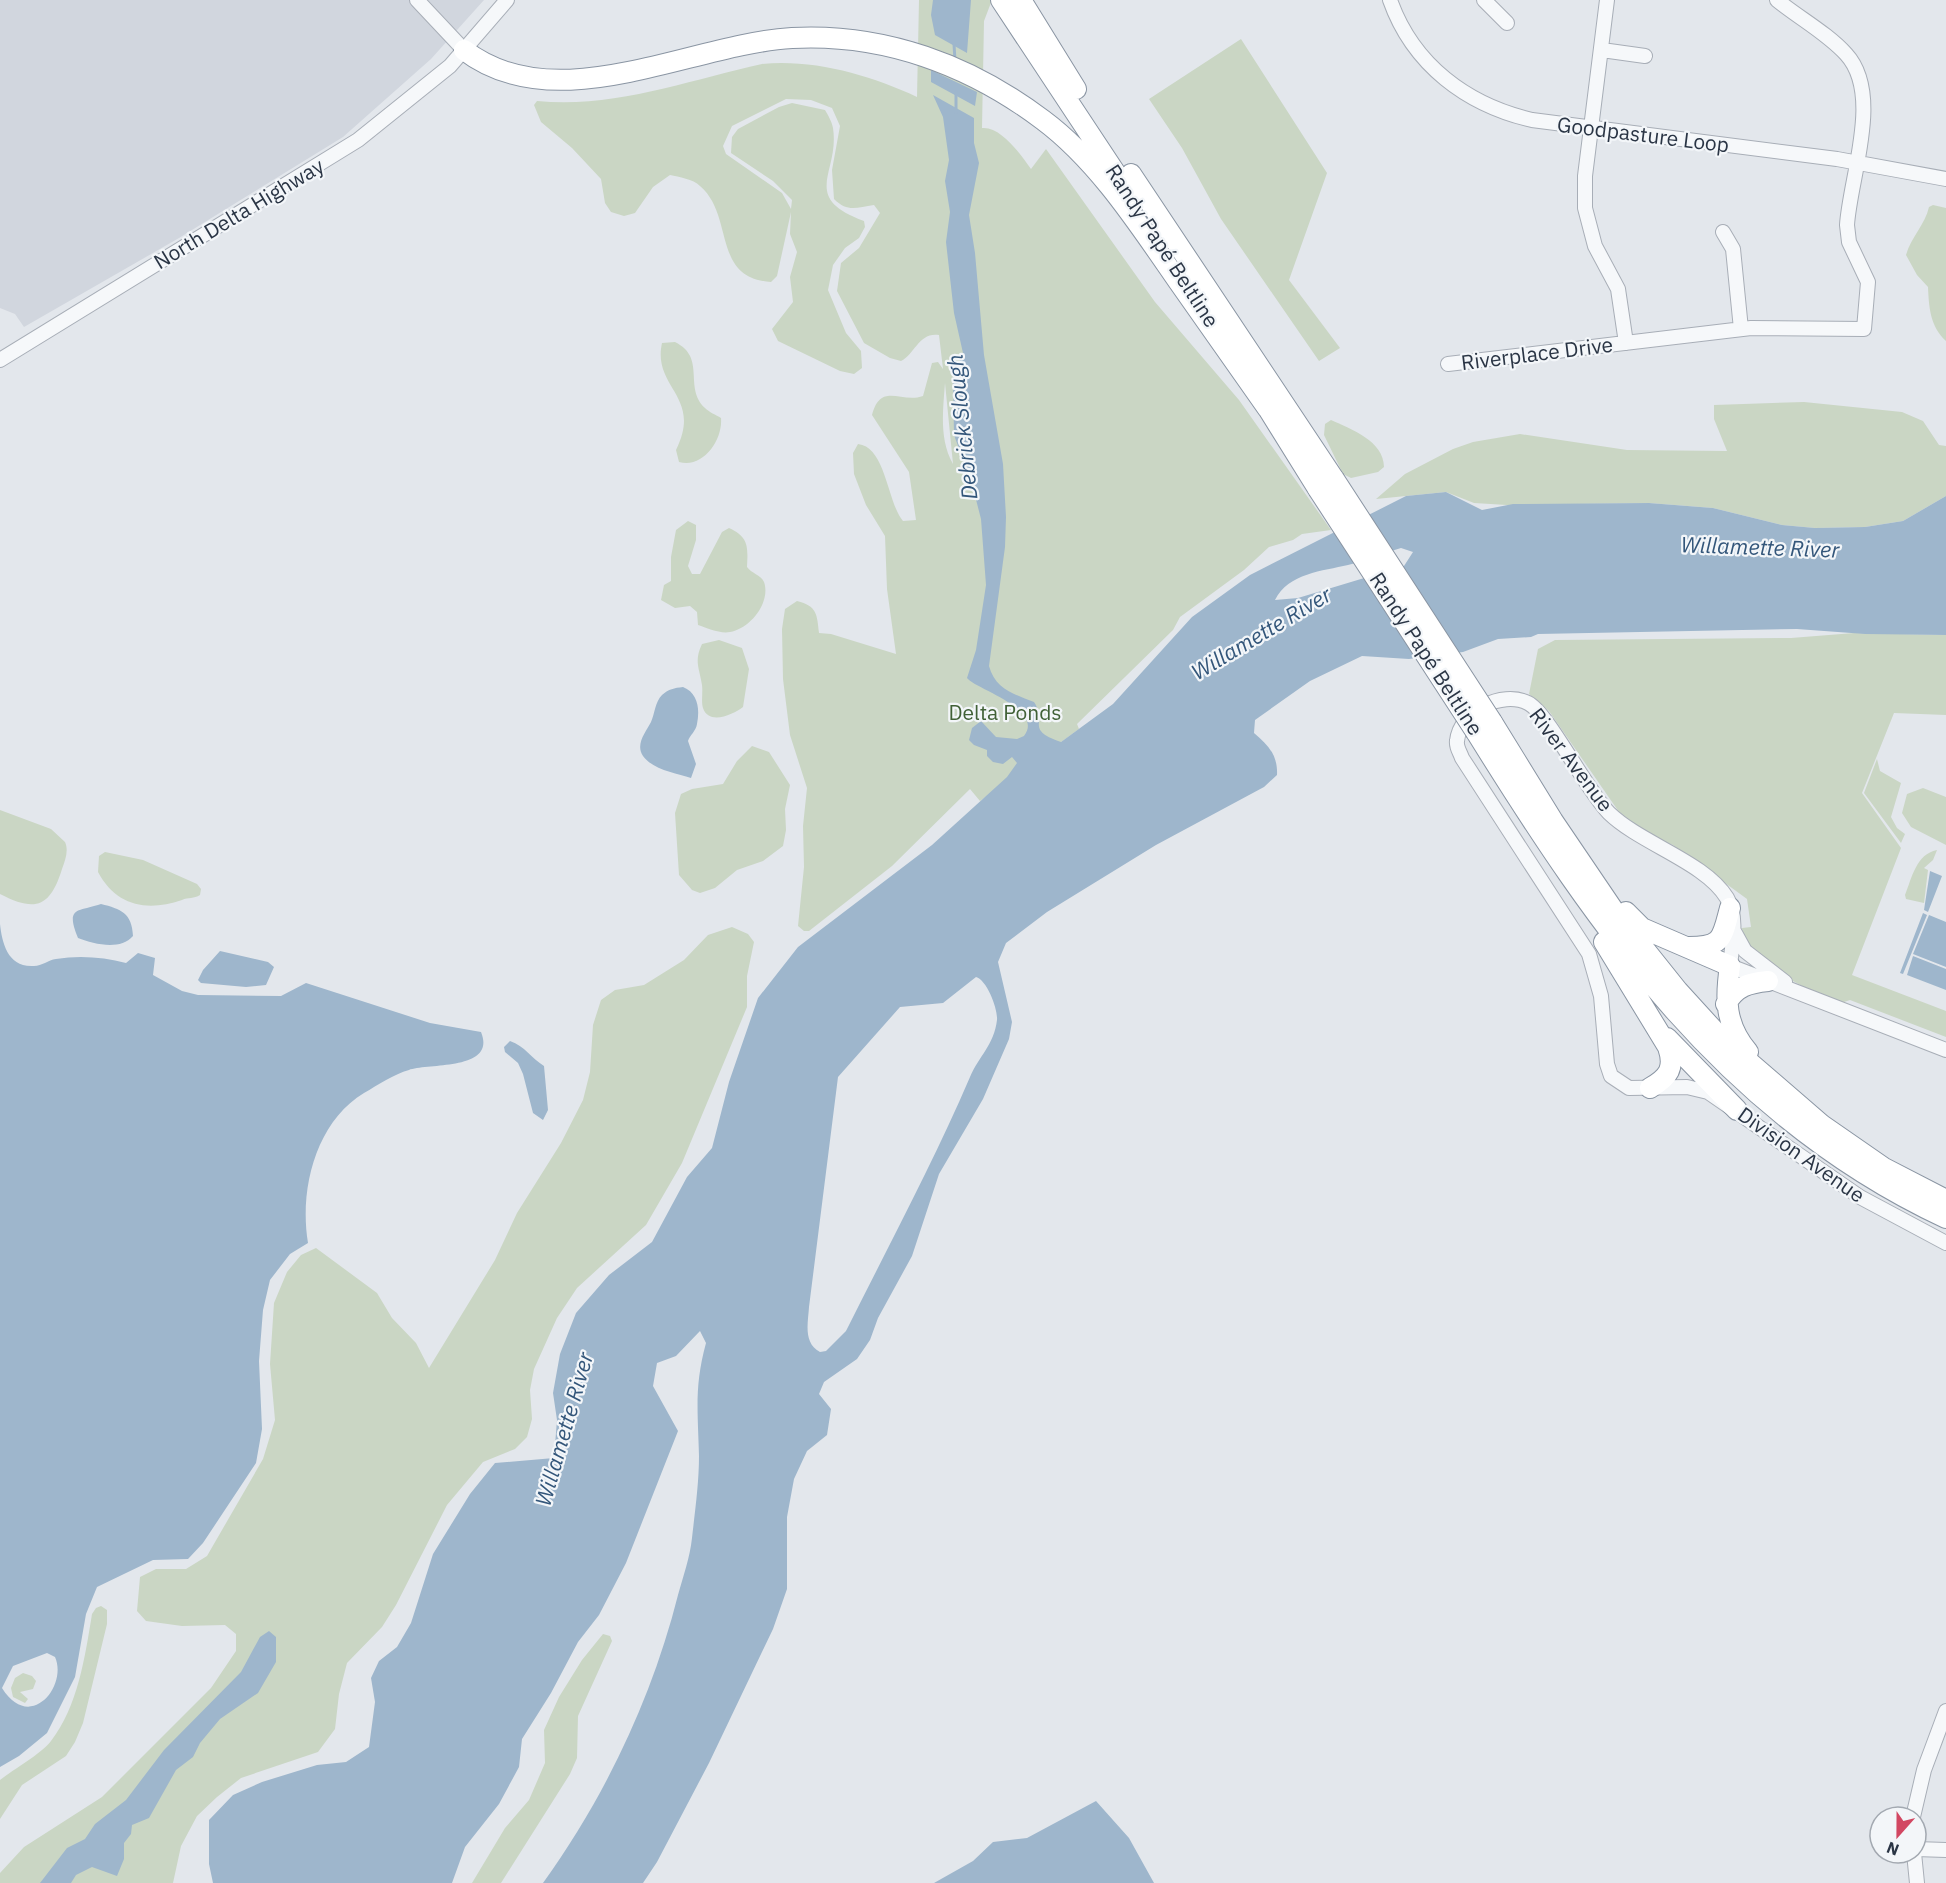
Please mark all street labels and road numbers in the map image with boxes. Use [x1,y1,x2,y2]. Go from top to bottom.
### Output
street label: Goodpasture Loop [1555,110,1731,158]
street label: North Delta Highway [148,151,329,275]
street label: Randy Papé Beltline [1100,159,1226,332]
street label: Riverplace Drive [1459,330,1614,376]
street label: Randy Papé Beltline [1364,567,1490,740]
street label: River Avenue [1524,702,1620,817]
street label: Division Avenue [1732,1100,1871,1208]

